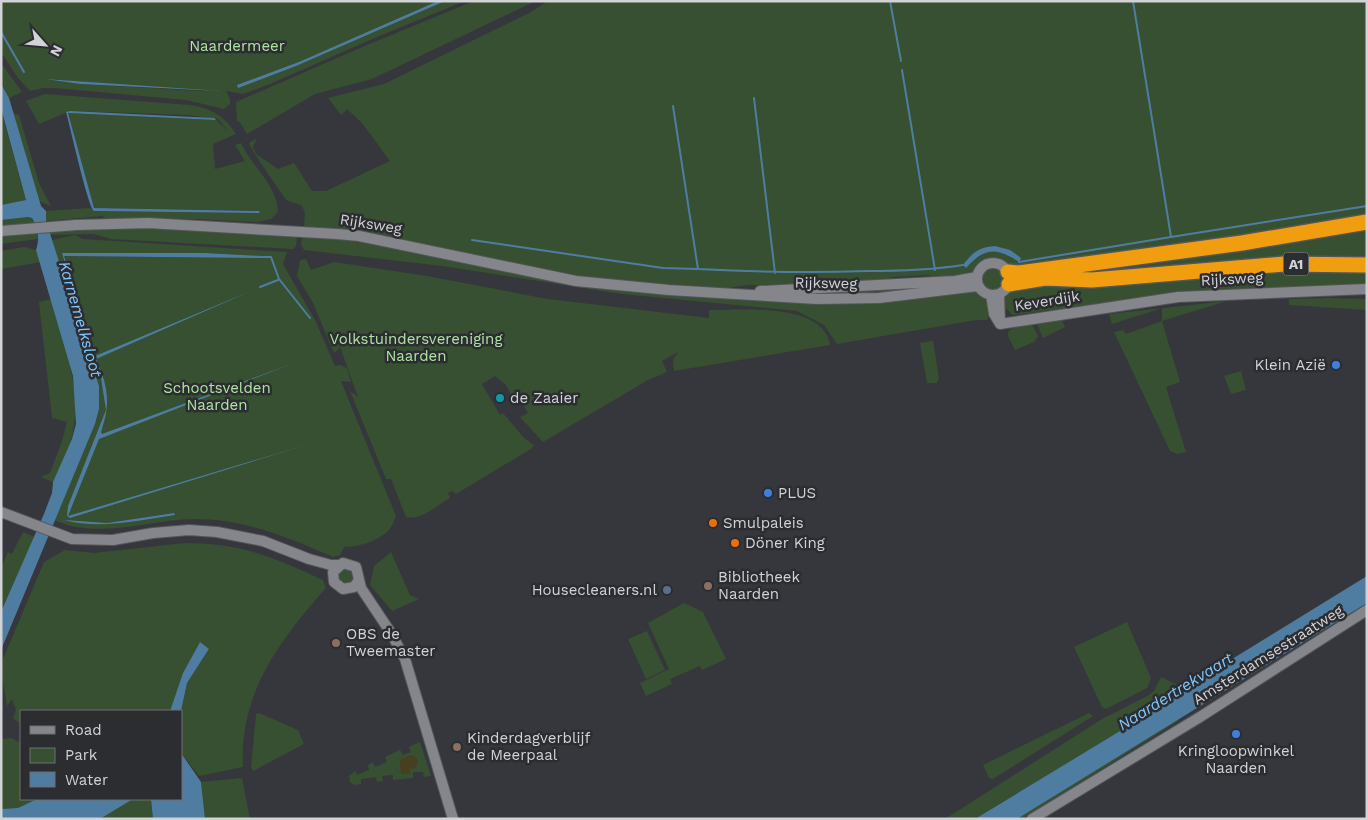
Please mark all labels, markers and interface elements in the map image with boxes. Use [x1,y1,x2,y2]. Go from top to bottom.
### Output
north arrow [20,20,70,70]
park label: Naardermeer [189,37,285,55]
text: N [47,43,66,59]
street label: Rijksweg [339,210,403,238]
road number: A1 [1284,252,1308,276]
water label: Karnemelksloot [55,259,106,380]
street label: Rijksweg [1200,268,1264,290]
street label: Rijksweg [795,273,857,293]
street label: Keverdijk [1013,287,1081,315]
park label: Volkstuindersvereniging Naarden [330,330,502,365]
place label: Klein Azië [1255,356,1326,374]
marker: Klein Azië [1330,359,1342,371]
park label: Schootsvelden Naarden [163,379,271,414]
place label: de Zaaier [510,389,578,407]
marker: de Zaaier [494,392,506,404]
place label: PLUS [778,484,816,502]
marker: PLUS [762,487,774,499]
place label: Smulpaleis [723,514,804,532]
marker: Smulpaleis [707,517,719,529]
place label: Döner King [745,534,825,552]
marker: Döner King [729,537,741,549]
place label: Bibliotheek Naarden [718,568,801,603]
marker: Bibliotheek Naarden [702,580,714,592]
place label: Housecleaners.nl [532,581,657,599]
marker: Housecleaners.nl [661,584,673,596]
street label: Amsterdamsestraatweg [1190,601,1346,709]
place label: OBS de Tweemaster [346,625,435,660]
marker: OBS de Tweemaster [330,637,342,649]
water label: Naardertrekvaart [1114,648,1237,734]
legend [20,710,182,800]
text: Road [65,721,102,739]
marker: Kringloopwinkel Naarden [1230,728,1242,740]
place label: Kinderdagverblijf de Meerpaal [467,729,590,764]
marker: Kinderdagverblijf de Meerpaal [451,741,463,753]
place label: Kringloopwinkel Naarden [1178,742,1295,777]
text: Park [65,746,98,764]
text: Water [65,771,108,789]

